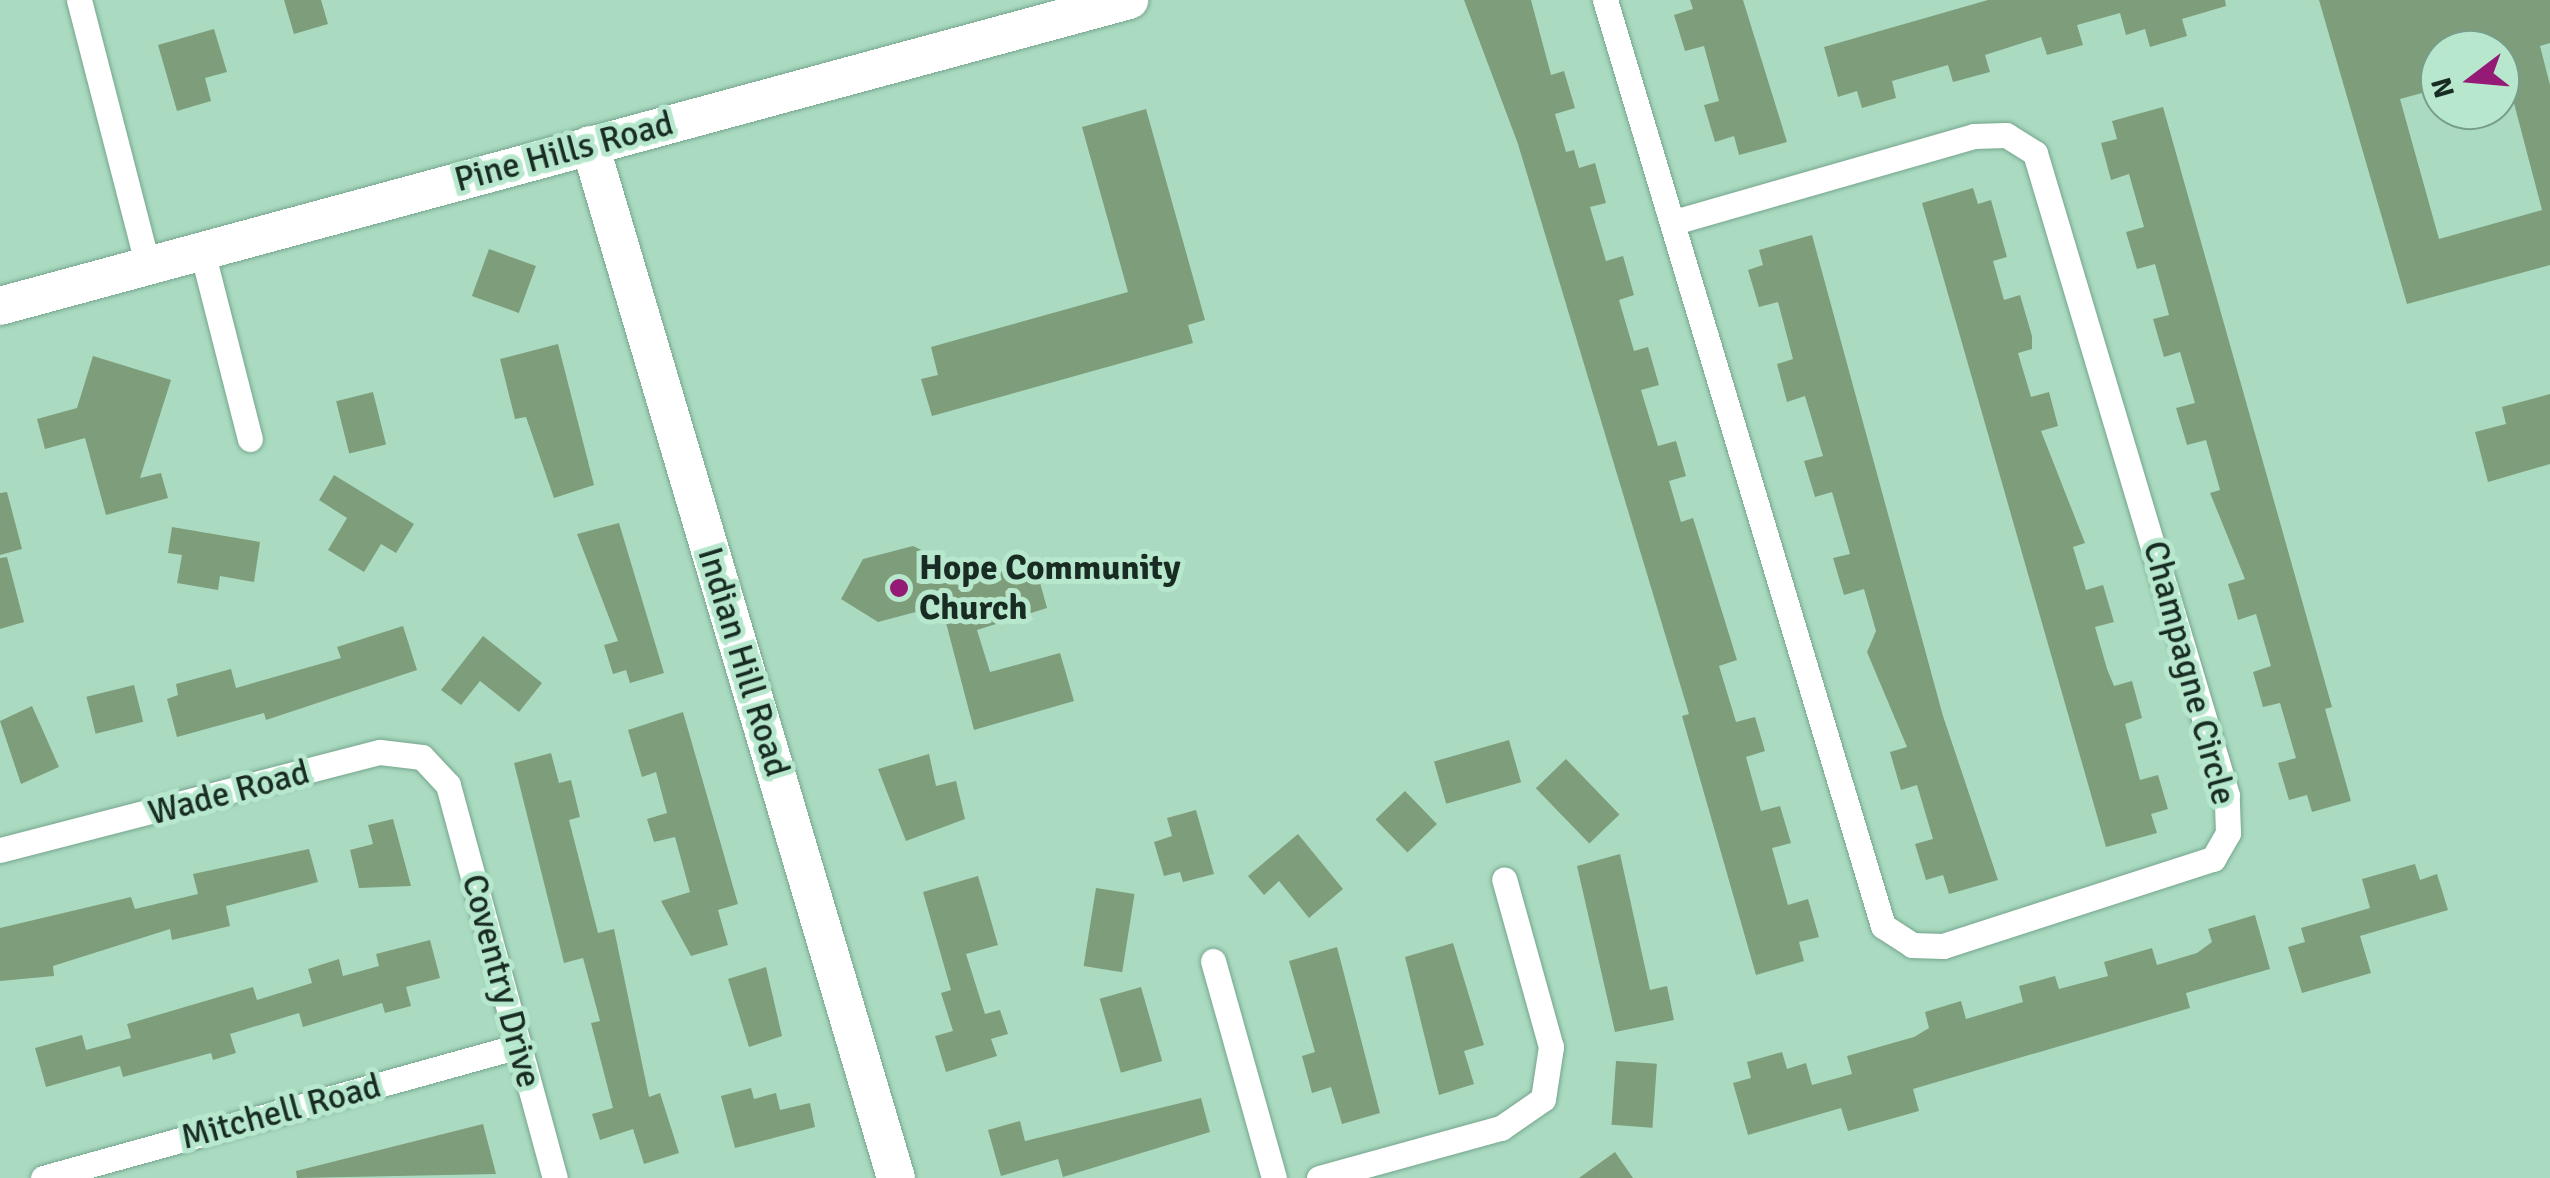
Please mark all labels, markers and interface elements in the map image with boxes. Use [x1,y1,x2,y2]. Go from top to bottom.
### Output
north arrow [2420,30,2520,130]
text: N [2424,74,2462,102]
street label: Pine Hills Road [450,103,678,201]
street label: Champagne Circle [2134,536,2244,810]
street label: Indian Hill Road [688,542,798,782]
place label: Hope Community Church [919,547,1181,629]
marker: Hope Community Church [888,577,910,599]
street label: Wade Road [144,751,314,835]
street label: Coventry Drive [452,870,550,1092]
street label: Mitchell Road [176,1065,386,1159]

